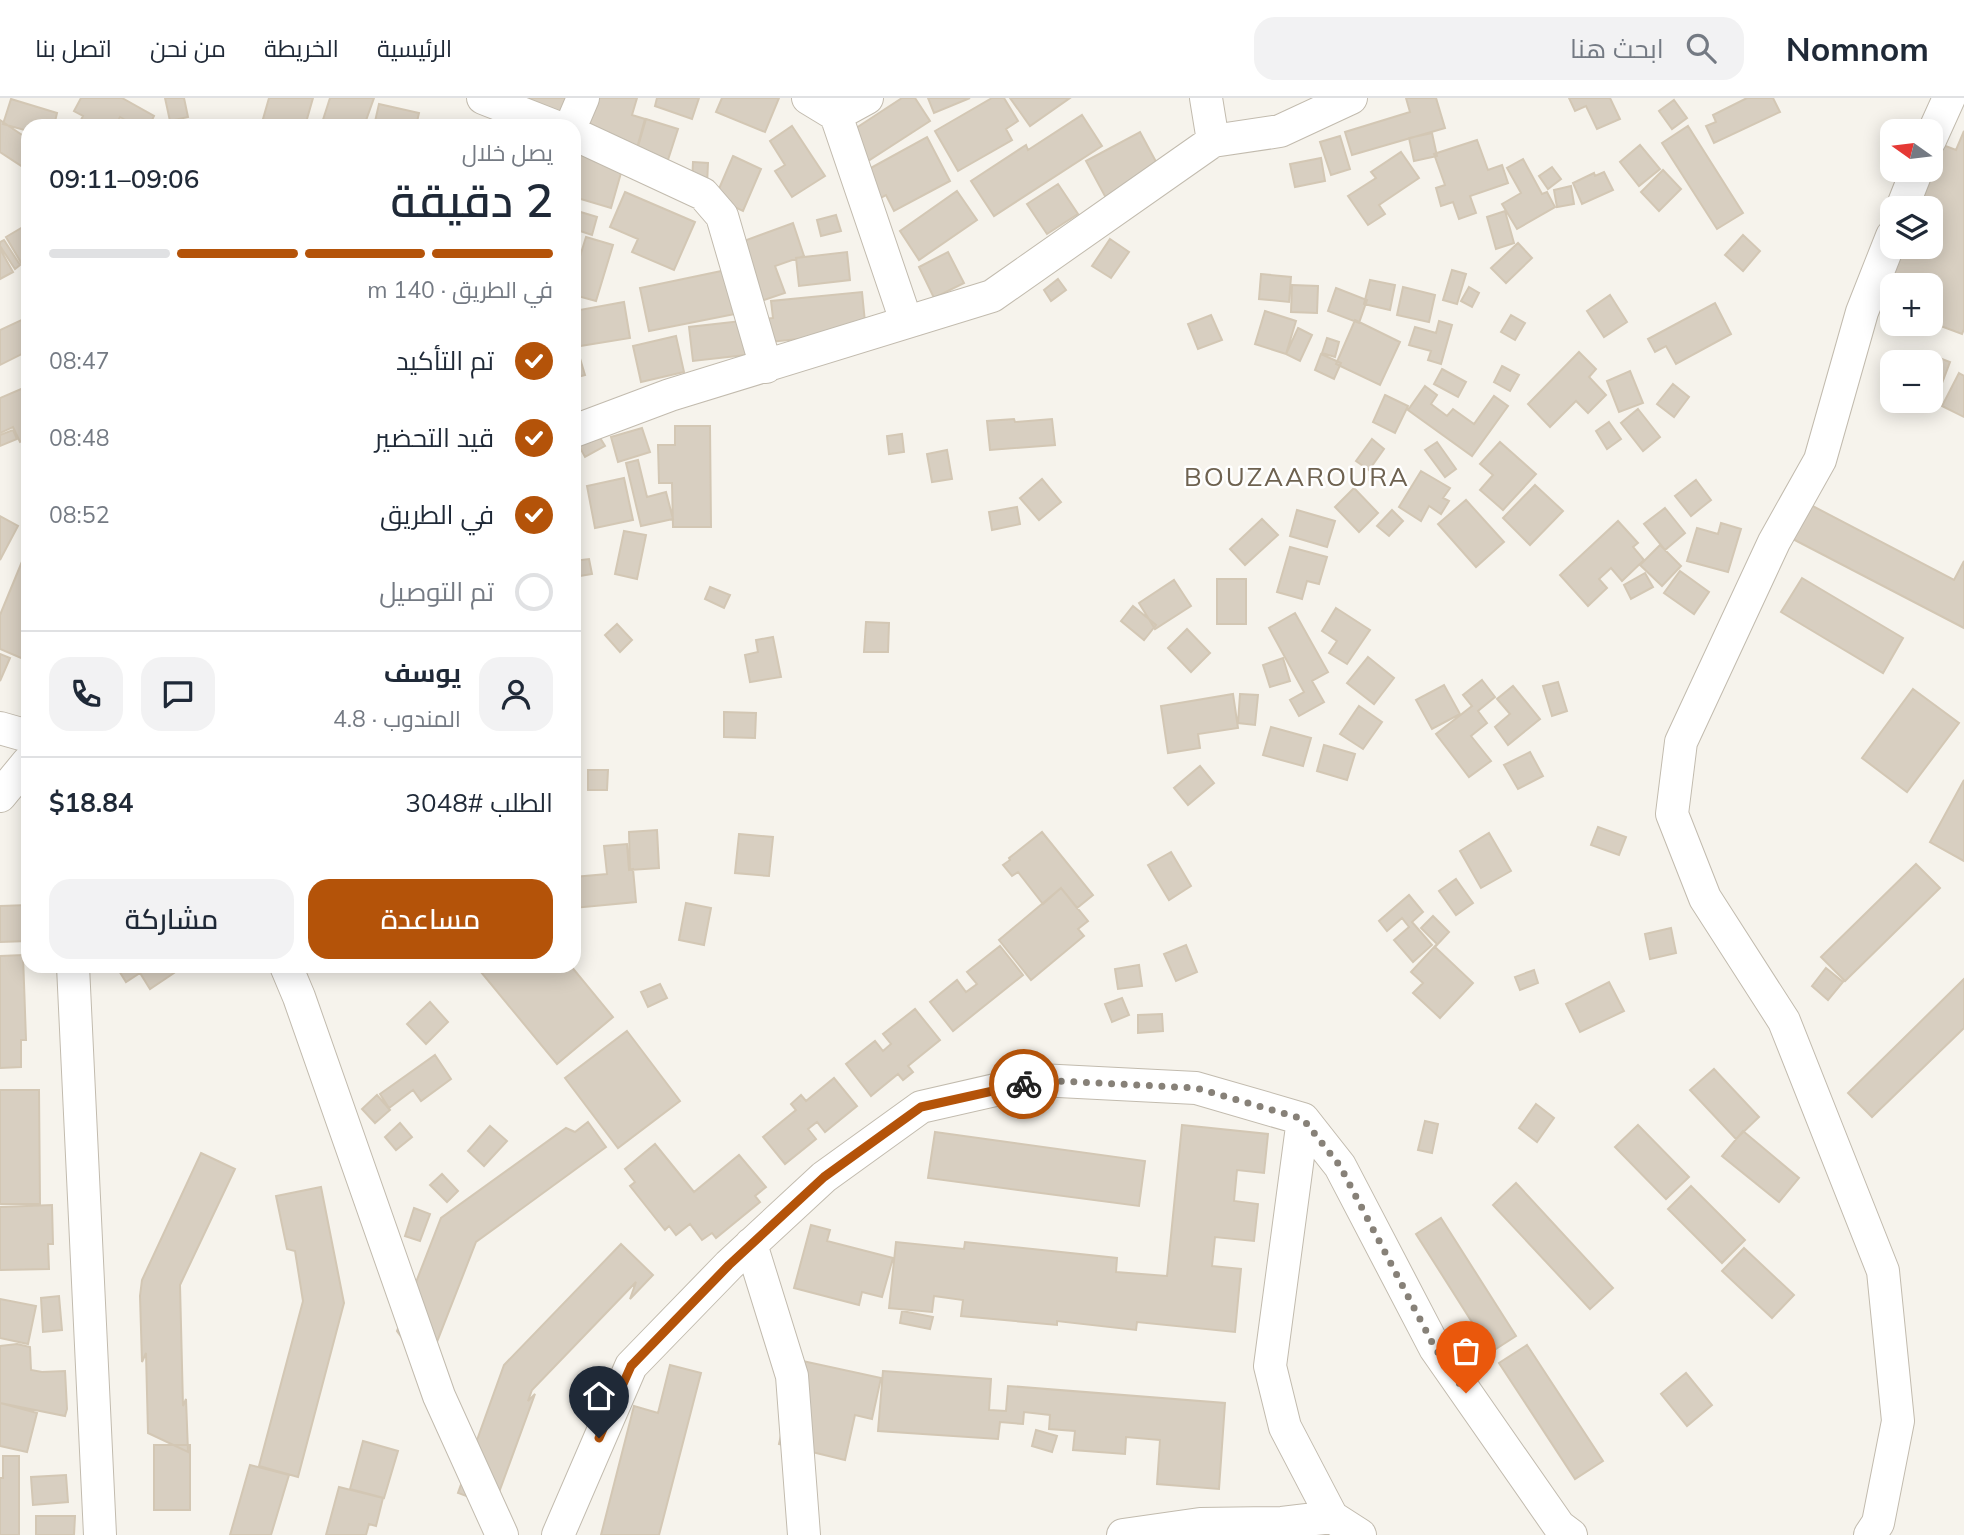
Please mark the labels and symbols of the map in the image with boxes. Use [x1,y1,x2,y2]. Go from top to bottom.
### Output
north arrow [1880,119,1942,182]
district label: BOUZAAROURA [1184,460,1410,493]
courier [989,1049,1059,1119]
pin [1436,1321,1496,1393]
pin [569,1366,629,1438]

